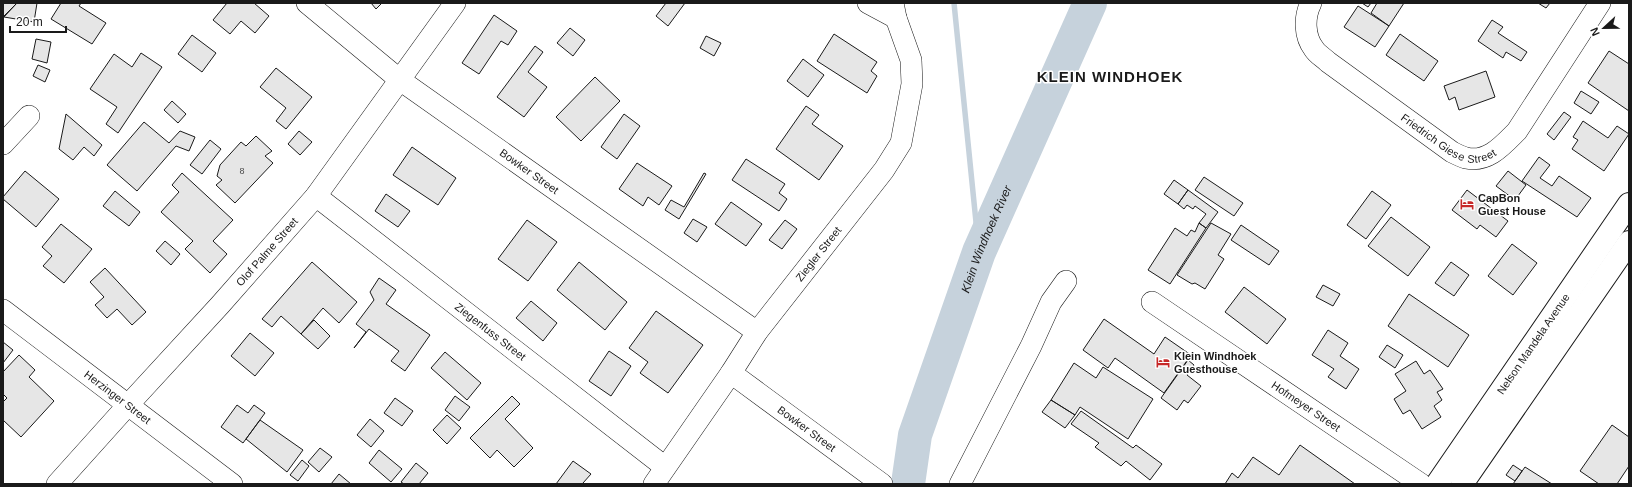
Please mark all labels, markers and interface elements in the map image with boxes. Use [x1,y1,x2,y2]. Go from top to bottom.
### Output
scale bar [10,8,66,34]
north arrow [1584,8,1624,48]
text: 20 m [16,15,43,29]
text: N [1588,26,1602,38]
district label: KLEIN WINDHOEK [1037,68,1183,85]
street label: Friedrich Giese Street [1399,111,1498,165]
street label: Bowker Street [498,146,561,196]
house number: 8 [239,166,245,176]
water label: Klein Windhoek River [958,182,1015,295]
place label: CapBon Guest House [1478,192,1546,217]
hotel icon: CapBon Guest House [1459,196,1475,212]
street label: Olof Palme Street [234,215,300,288]
street label: Ziegler Street [793,224,843,284]
street label: Nelson Mandela Avenue [1494,291,1572,396]
street label: Ziegenfuss Street [453,300,528,363]
place label: Klein Windhoek Guesthouse [1174,350,1257,375]
hotel icon: Klein Windhoek Guesthouse [1155,354,1171,370]
street label: Herzinger Street [82,368,153,426]
street label: Hofmeyer Street [1269,379,1343,434]
street label: Bowker Street [775,403,838,454]

